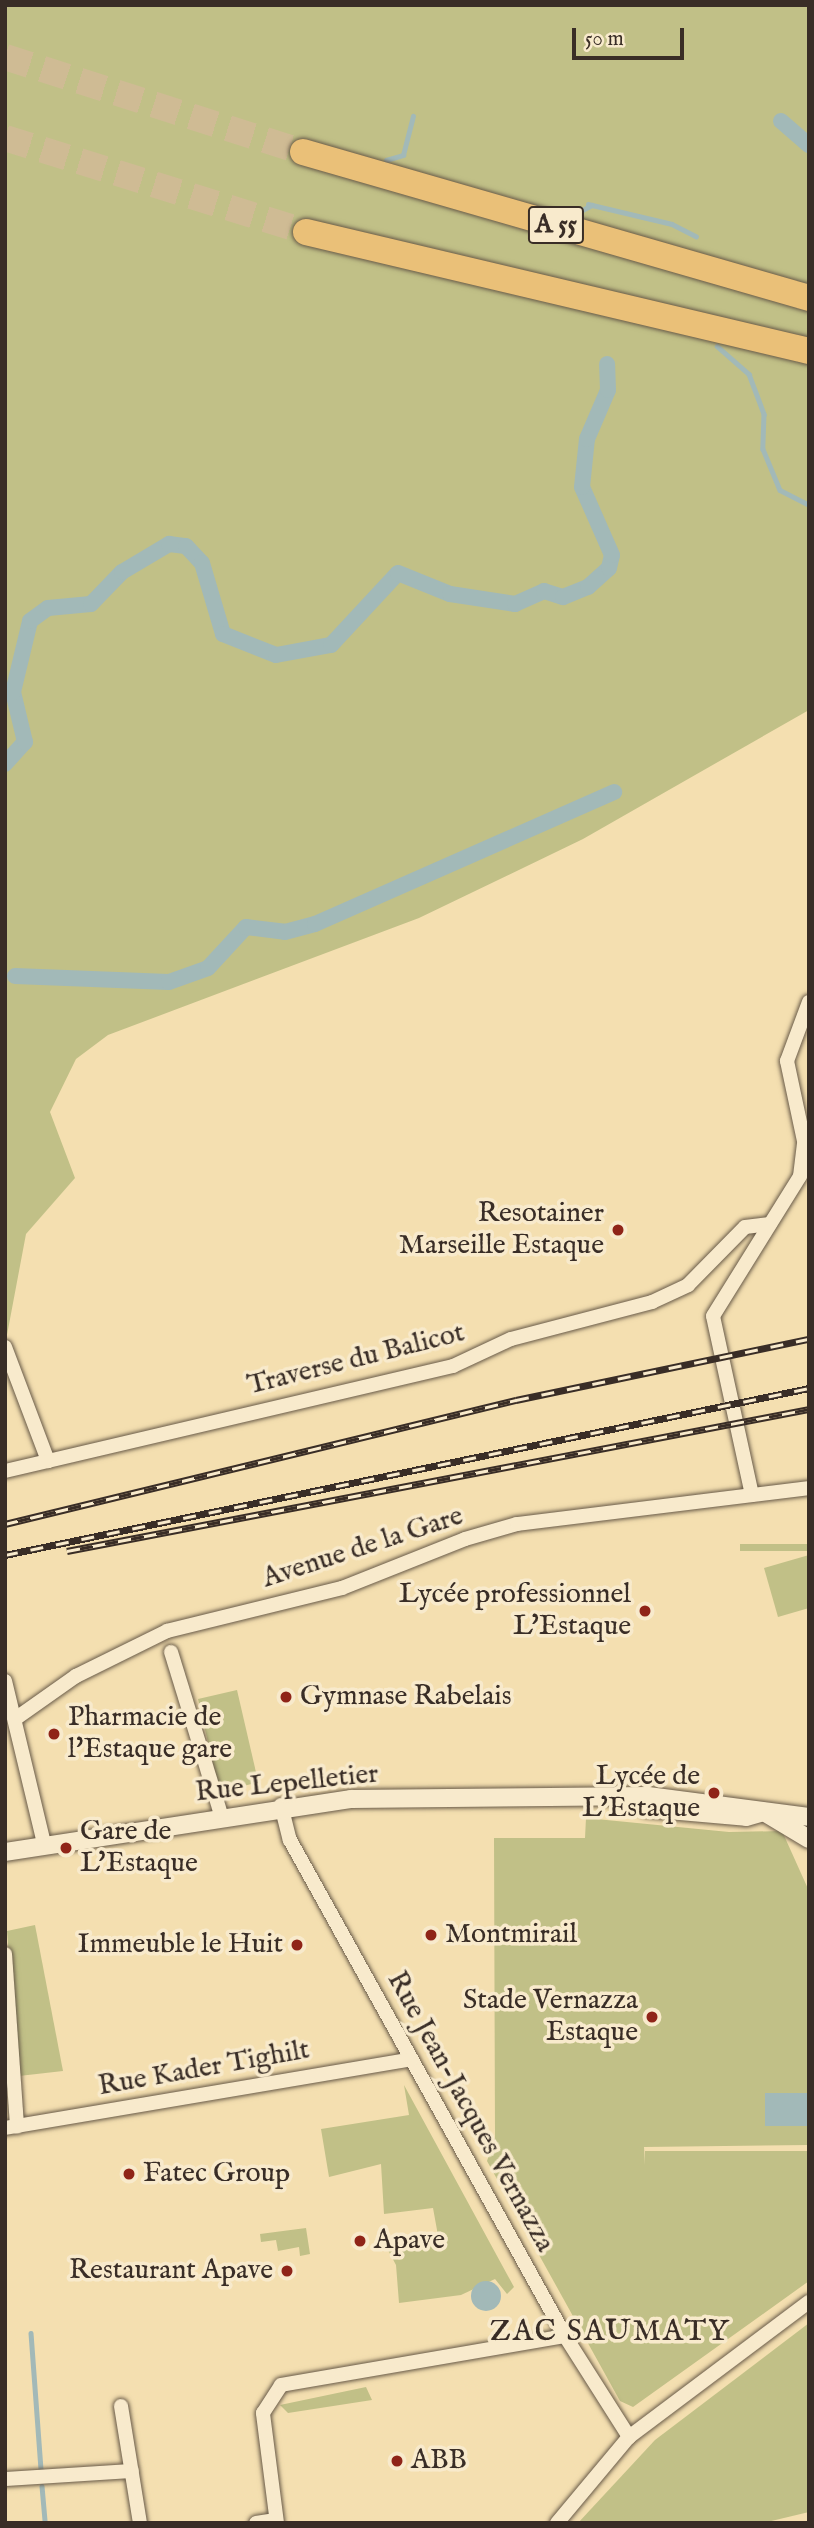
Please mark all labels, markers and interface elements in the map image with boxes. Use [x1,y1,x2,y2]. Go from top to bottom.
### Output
scale bar [576,14,688,58]
text: 50 m [585,26,624,53]
road number: A 55 [526,202,586,248]
place label: Resotainer Marseille Estaque [399,1197,604,1263]
marker: Resotainer Marseille Estaque [610,1222,626,1238]
street label: Traverse du Balicot [244,1317,468,1403]
street label: Avenue de la Gare [258,1500,468,1596]
place label: Lycée professionnel L'Estaque [399,1578,631,1644]
marker: Lycée professionnel L'Estaque [637,1603,653,1619]
place label: Gymnase Rabelais [300,1680,512,1714]
marker: Gymnase Rabelais [278,1689,294,1705]
place label: Pharmacie de l'Estaque gare [68,1701,232,1767]
marker: Pharmacie de l'Estaque gare [46,1726,62,1742]
street label: Rue Lepelletier [194,1758,380,1810]
place label: Lycée de L'Estaque [582,1760,700,1826]
marker: Lycée de L'Estaque [706,1785,722,1801]
place label: Gare de L'Estaque [80,1815,198,1881]
marker: Gare de L'Estaque [58,1840,74,1856]
place label: Montmirail [445,1918,577,1952]
marker: Montmirail [423,1927,439,1943]
place label: Immeuble le Huit [77,1928,283,1962]
marker: Immeuble le Huit [289,1937,305,1953]
street label: Rue Jean-Jacques Vernazza [379,1966,561,2258]
place label: Stade Vernazza Estaque [463,1984,638,2050]
marker: Stade Vernazza Estaque [644,2009,660,2025]
street label: Rue Kader Tighilt [96,2034,312,2104]
place label: Fatec Group [143,2157,290,2191]
marker: Fatec Group [121,2166,137,2182]
place label: Apave [374,2224,445,2258]
marker: Apave [352,2233,368,2249]
place label: Restaurant Apave [69,2254,273,2288]
marker: Restaurant Apave [279,2263,295,2279]
district label: ZAC SAUMATY [491,2314,729,2350]
place label: ABB [411,2444,467,2478]
marker: ABB [389,2453,405,2469]

